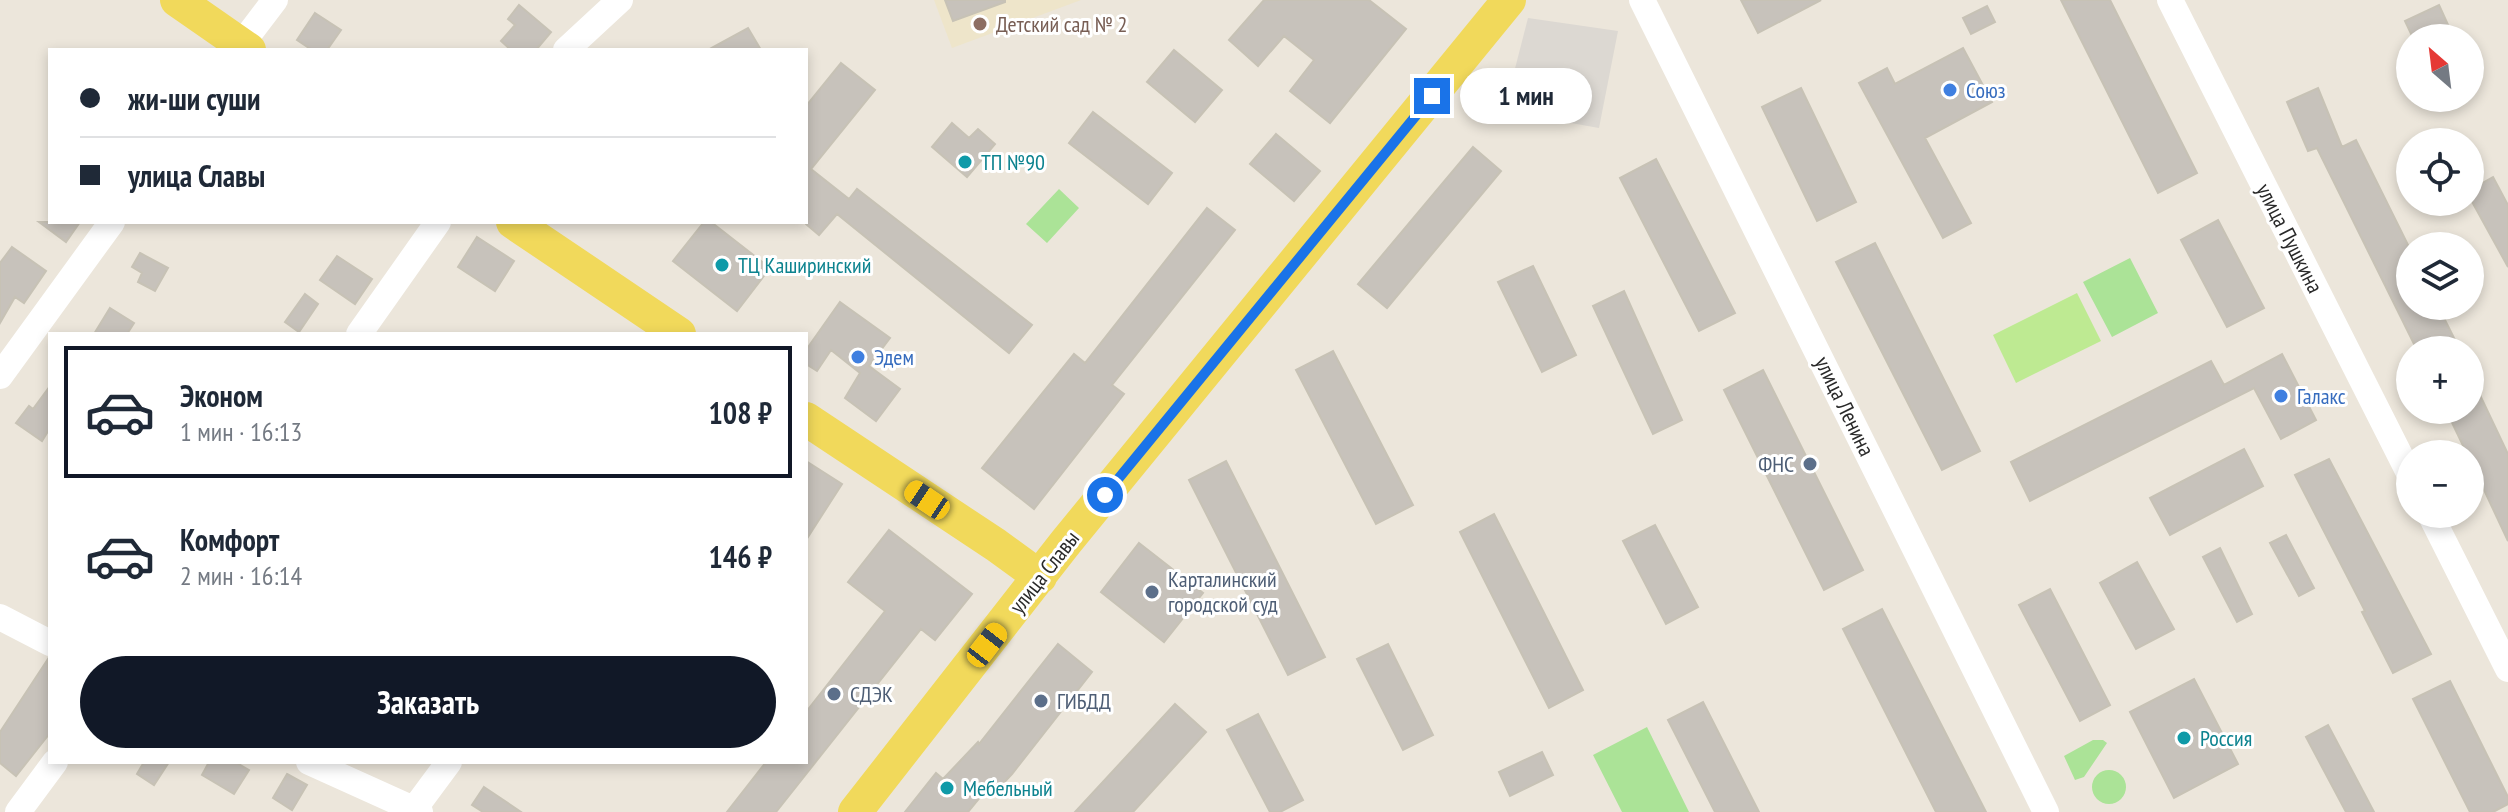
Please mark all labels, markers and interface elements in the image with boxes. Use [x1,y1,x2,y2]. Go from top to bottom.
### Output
place label: Детский сад № 2 [996,10,1127,38]
marker: Детский сад № 2 [971,15,989,33]
north arrow [2396,24,2484,112]
map controls [2396,24,2484,528]
callout: 1 мин [1460,68,1592,124]
place label: Союз [1966,76,2005,104]
route end [1414,78,1450,114]
text: жи-ши суши [128,79,261,118]
text: 1 мин [1498,79,1554,112]
marker: Союз [1941,81,1959,99]
button: locate [2396,128,2484,216]
place label: ТП №90 [981,148,1045,176]
marker: ТП №90 [956,153,974,171]
text: улица Славы [128,156,265,195]
street label: улица Пушкина [2250,179,2330,297]
button: layers [2396,232,2484,320]
place label: ТЦ Каширинский [738,251,871,279]
marker: ТЦ Каширинский [713,256,731,274]
button: + [2396,336,2484,424]
place label: Эдем [874,343,914,371]
marker: Эдем [849,348,867,366]
street label: улица Ленина [1809,352,1881,460]
icon: car [84,376,156,448]
text: Эконом [180,376,263,415]
place label: Галакс [2297,382,2346,410]
marker: Галакс [2272,387,2290,405]
text: 108 ₽ [708,393,772,432]
text: 1 мин · 16:13 [180,415,302,448]
button: − [2396,440,2484,528]
place label: ФНС [1758,450,1794,478]
marker: ФНС [1801,455,1819,473]
car [900,477,954,523]
route start [1087,477,1123,513]
icon: car [84,520,156,592]
text: Комфорт [180,520,279,559]
street label: улица Славы [1003,525,1085,619]
text: 146 ₽ [708,537,772,576]
text: 2 мин · 16:14 [180,559,302,592]
place label: Карталинский городской суд [1168,565,1278,618]
marker: Карталинский городской суд [1143,583,1161,601]
car [963,619,1011,671]
button: Заказать [80,656,776,748]
place label: СДЭК [850,680,893,708]
marker: СДЭК [825,685,843,703]
place label: ГИБДД [1057,687,1111,715]
marker: ГИБДД [1032,692,1050,710]
place label: Россия [2200,724,2252,752]
marker: Россия [2175,729,2193,747]
place label: Мебельный [963,774,1053,802]
marker: Мебельный [938,779,956,797]

